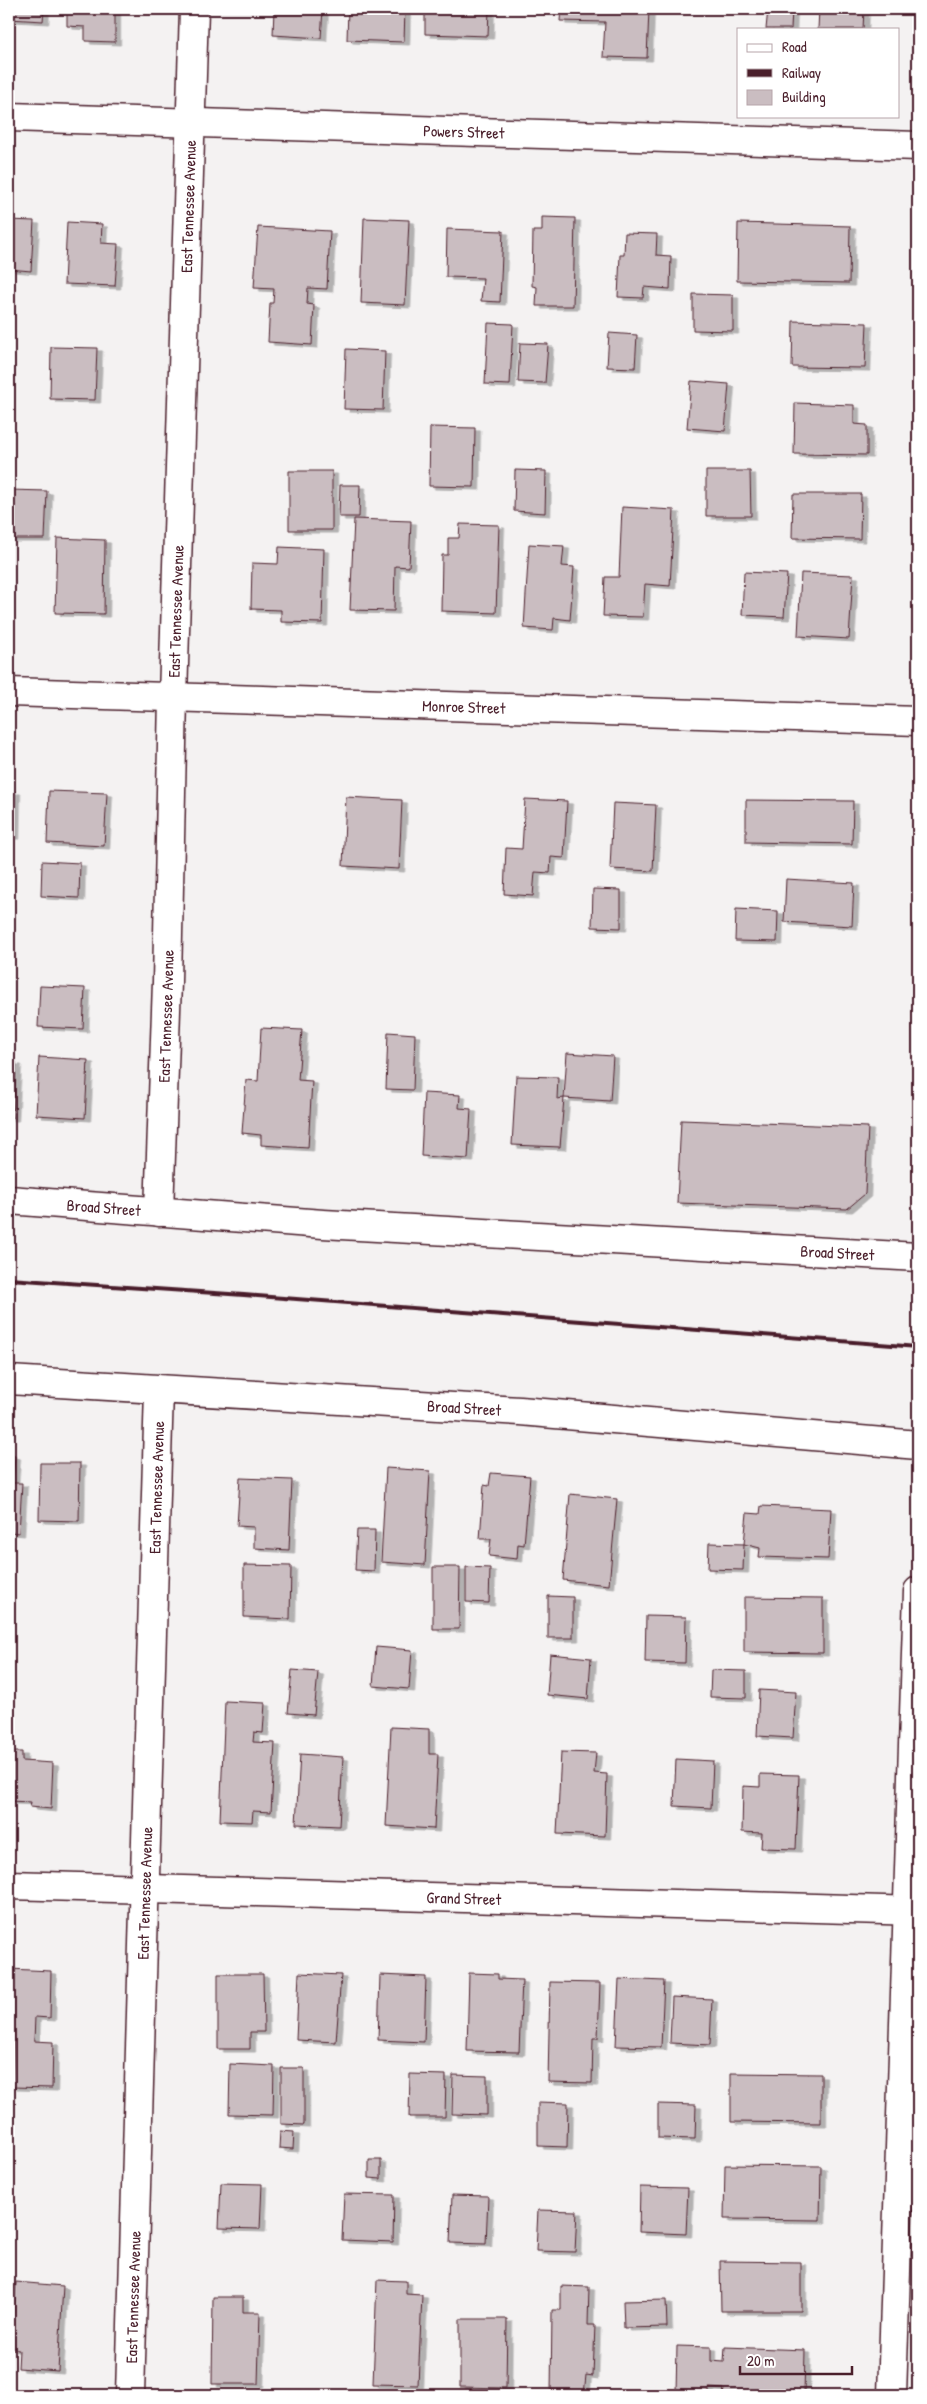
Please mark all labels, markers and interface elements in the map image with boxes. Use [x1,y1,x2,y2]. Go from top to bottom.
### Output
legend [737,28,900,118]
text: Road [782,36,807,57]
text: Railway [782,62,821,83]
text: Building [782,86,826,107]
street label: Powers Street [423,119,505,144]
street label: East Tennessee Avenue [175,139,201,273]
street label: East Tennessee Avenue [163,544,189,678]
street label: Monroe Street [422,694,506,719]
street label: East Tennessee Avenue [153,949,179,1083]
street label: Broad Street [66,1193,142,1221]
street label: Broad Street [800,1239,875,1266]
street label: Broad Street [426,1394,502,1421]
street label: East Tennessee Avenue [143,1420,169,1554]
street label: East Tennessee Avenue [132,1826,157,1960]
street label: Grand Street [426,1886,502,1910]
street label: East Tennessee Avenue [120,2230,146,2364]
scale bar [740,2344,852,2376]
text: 20 m [747,2350,774,2371]

